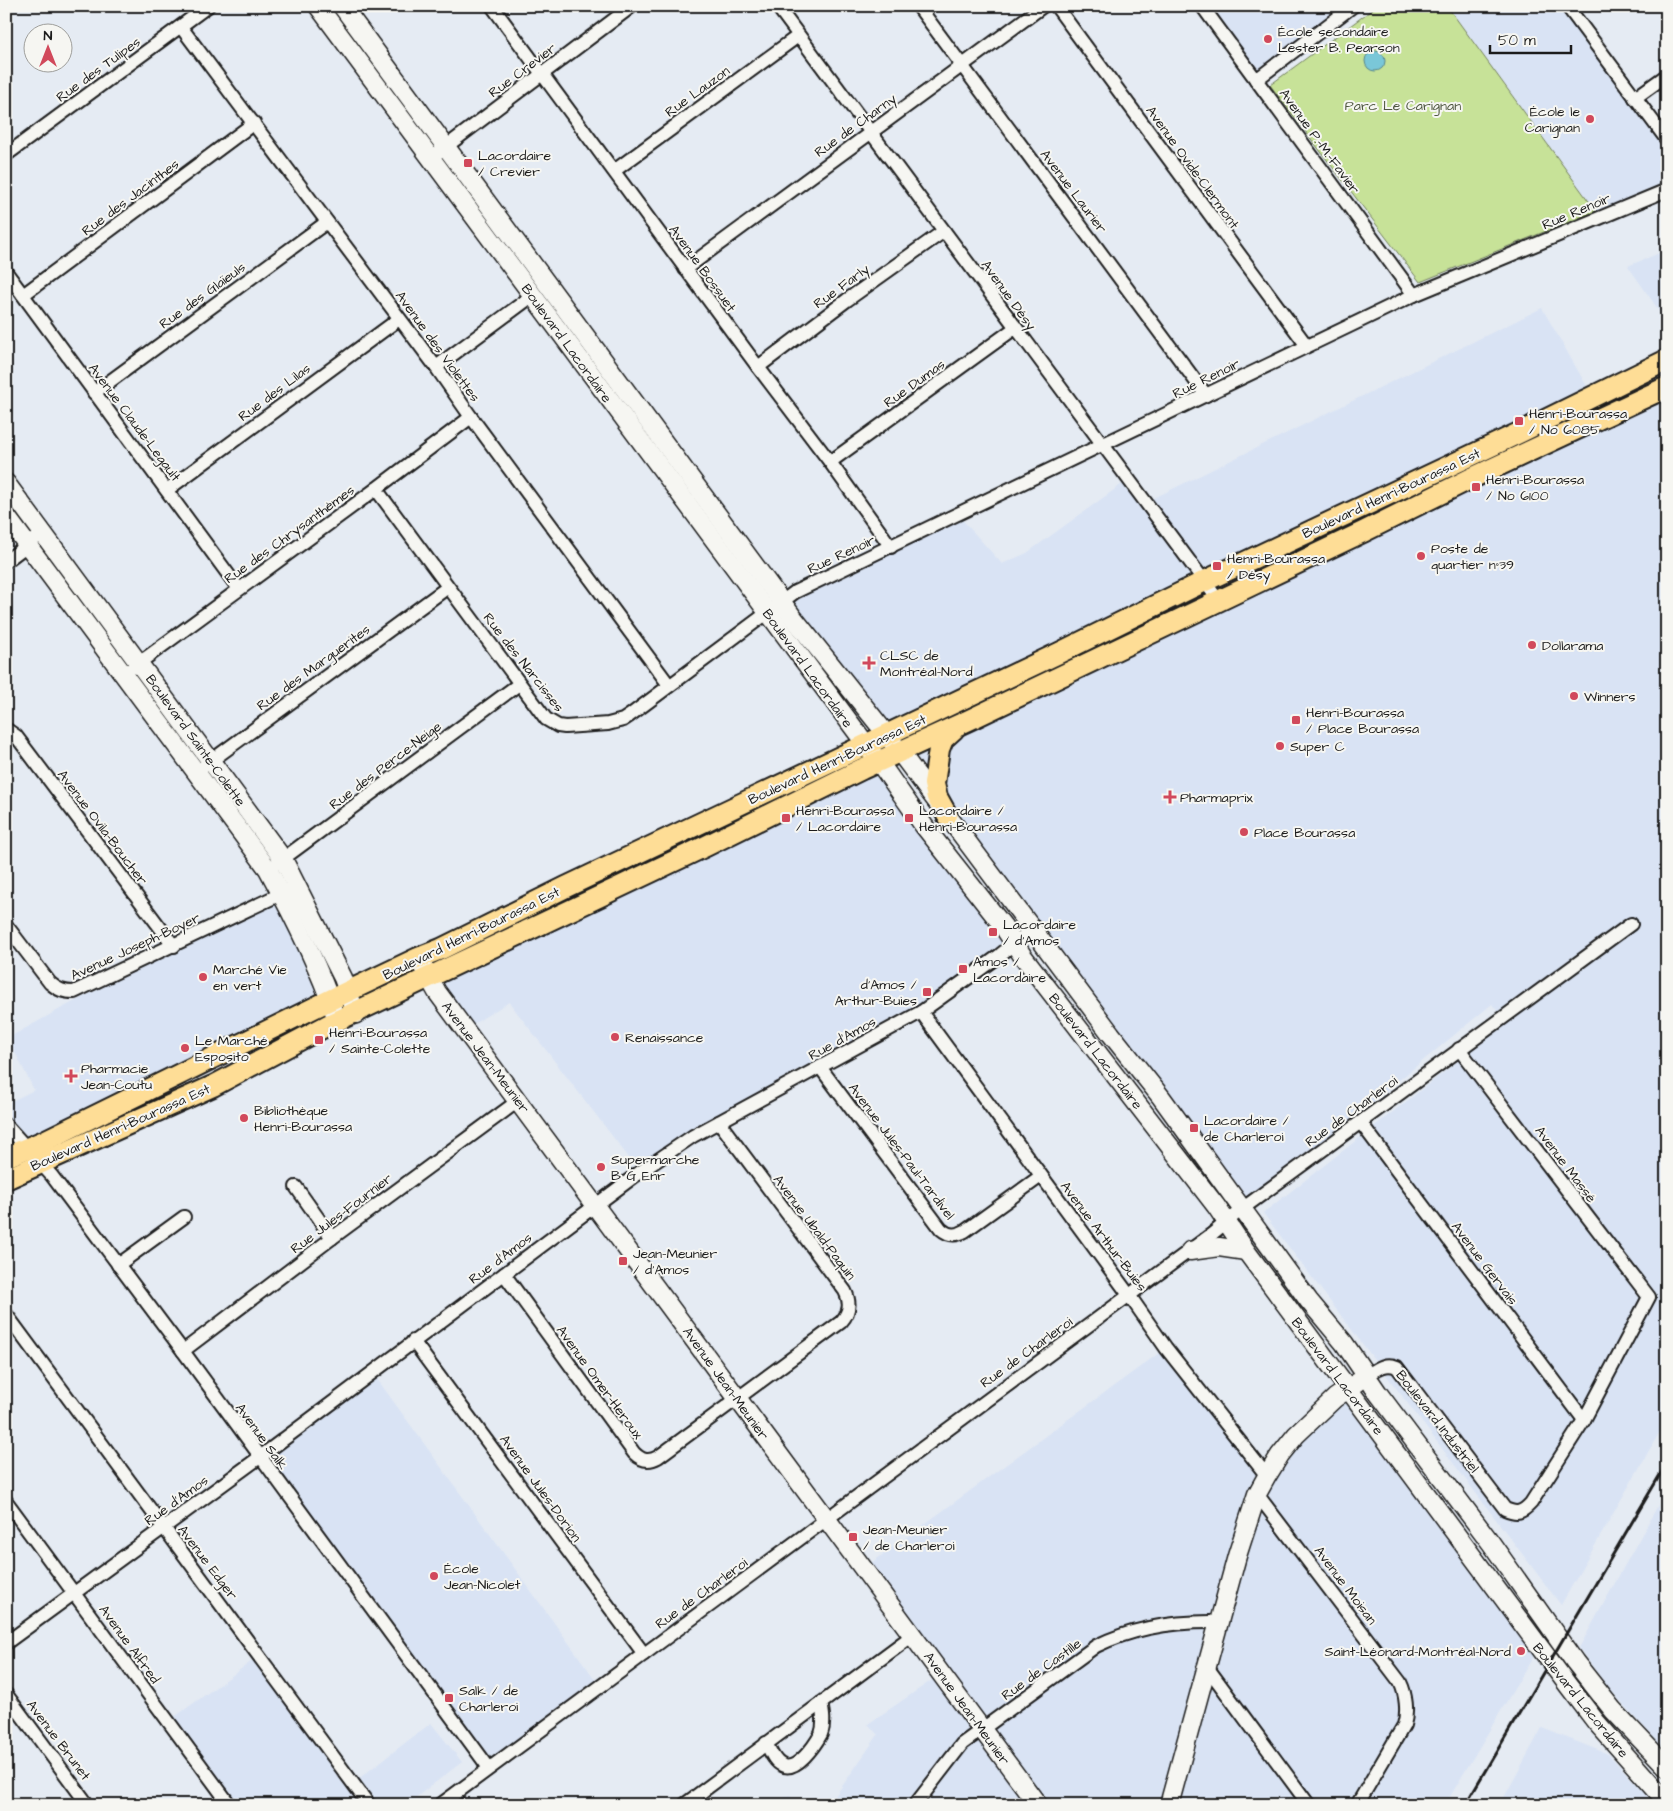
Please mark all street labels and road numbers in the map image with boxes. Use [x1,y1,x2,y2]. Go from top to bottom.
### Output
street label: Rue des Tulipes [52,32,145,107]
street label: Rue Crevier [485,39,561,103]
street label: Rue Lauzon [661,61,734,122]
street label: Avenue P.-M.-Favier [1274,85,1364,199]
street label: Rue de Charny [810,89,901,162]
street label: Avenue Ovide-Clermont [1141,102,1244,234]
street label: Avenue Laurier [1035,146,1111,238]
street label: Rue des Jacinthes [78,154,183,241]
street label: Rue Renoir [1539,188,1614,235]
street label: Avenue Bossuet [664,221,741,317]
street label: Avenue Désy [976,256,1041,335]
street label: Rue des Glaïeuls [155,258,250,334]
street label: Rue Farly [810,260,874,314]
street label: Boulevard Lacordaire [516,280,616,407]
street label: Avenue des Violettes [390,287,484,406]
street label: Rue Renoir [1169,354,1244,404]
street label: Rue Dumas [880,355,949,413]
street label: Avenue Claude-Legault [83,359,185,486]
street label: Rue des Lilas [234,359,315,427]
street label: Boulevard Henri-Bourassa Est [1299,444,1484,544]
street label: Rue des Chrysanthèmes [220,481,359,589]
street label: Rue Renoir [804,530,879,579]
street label: Boulevard Lacordaire [757,605,857,732]
street label: Rue des Narcisses [478,609,568,716]
street label: Rue des Marguerites [253,620,375,716]
street label: Boulevard Sainte-Colette [140,670,250,811]
street label: Boulevard Henri-Bourassa Est [745,710,930,810]
street label: Rue des Perce-Neige [325,717,446,815]
street label: Avenue Ovila-Boucher [52,766,152,890]
street label: Boulevard Henri-Bourassa Est [380,882,563,985]
street label: Avenue Joseph-Boyer [67,908,204,986]
street label: Boulevard Lacordaire [1043,989,1147,1114]
street label: Avenue Jean-Meunier [437,998,534,1118]
street label: Rue d'Amos [805,1012,880,1066]
street label: Rue de Charleroi [1301,1071,1402,1152]
street label: Boulevard Henri-Bourassa Est [28,1079,214,1177]
street label: Avenue Jules-Paul-Tardivel [843,1079,959,1224]
street label: Avenue Massé [1530,1122,1601,1207]
street label: Rue Jules-Fournier [287,1169,397,1259]
street label: Avenue Ubald-Paquin [768,1171,860,1284]
street label: Avenue Arthur-Buies [1055,1177,1151,1296]
street label: Avenue Gervais [1446,1218,1522,1309]
street label: Rue d'Amos [465,1228,536,1289]
street label: Rue de Charleroi [976,1312,1077,1393]
street label: Boulevard Lacordaire [1286,1314,1388,1440]
street label: Avenue Omer-Heroux [551,1322,648,1444]
street label: Avenue Jean-Meunier [677,1323,773,1444]
street label: Boulevard Industriel [1391,1366,1484,1477]
street label: Avenue Salk [230,1399,292,1474]
street label: Avenue Jules-Dorion [494,1431,586,1546]
street label: Rue d'Amos [141,1471,213,1531]
street label: Avenue Edger [172,1521,242,1604]
street label: Avenue Moisan [1309,1542,1381,1629]
street label: Rue de Charleroi [651,1553,752,1634]
street label: Avenue Alfred [94,1601,165,1688]
street label: Rue de Castille [998,1634,1086,1706]
street label: Boulevard Lacordaire [1528,1639,1633,1763]
street label: Avenue Jean-Meunier [918,1648,1014,1769]
street label: Avenue Brunet [21,1696,95,1785]

